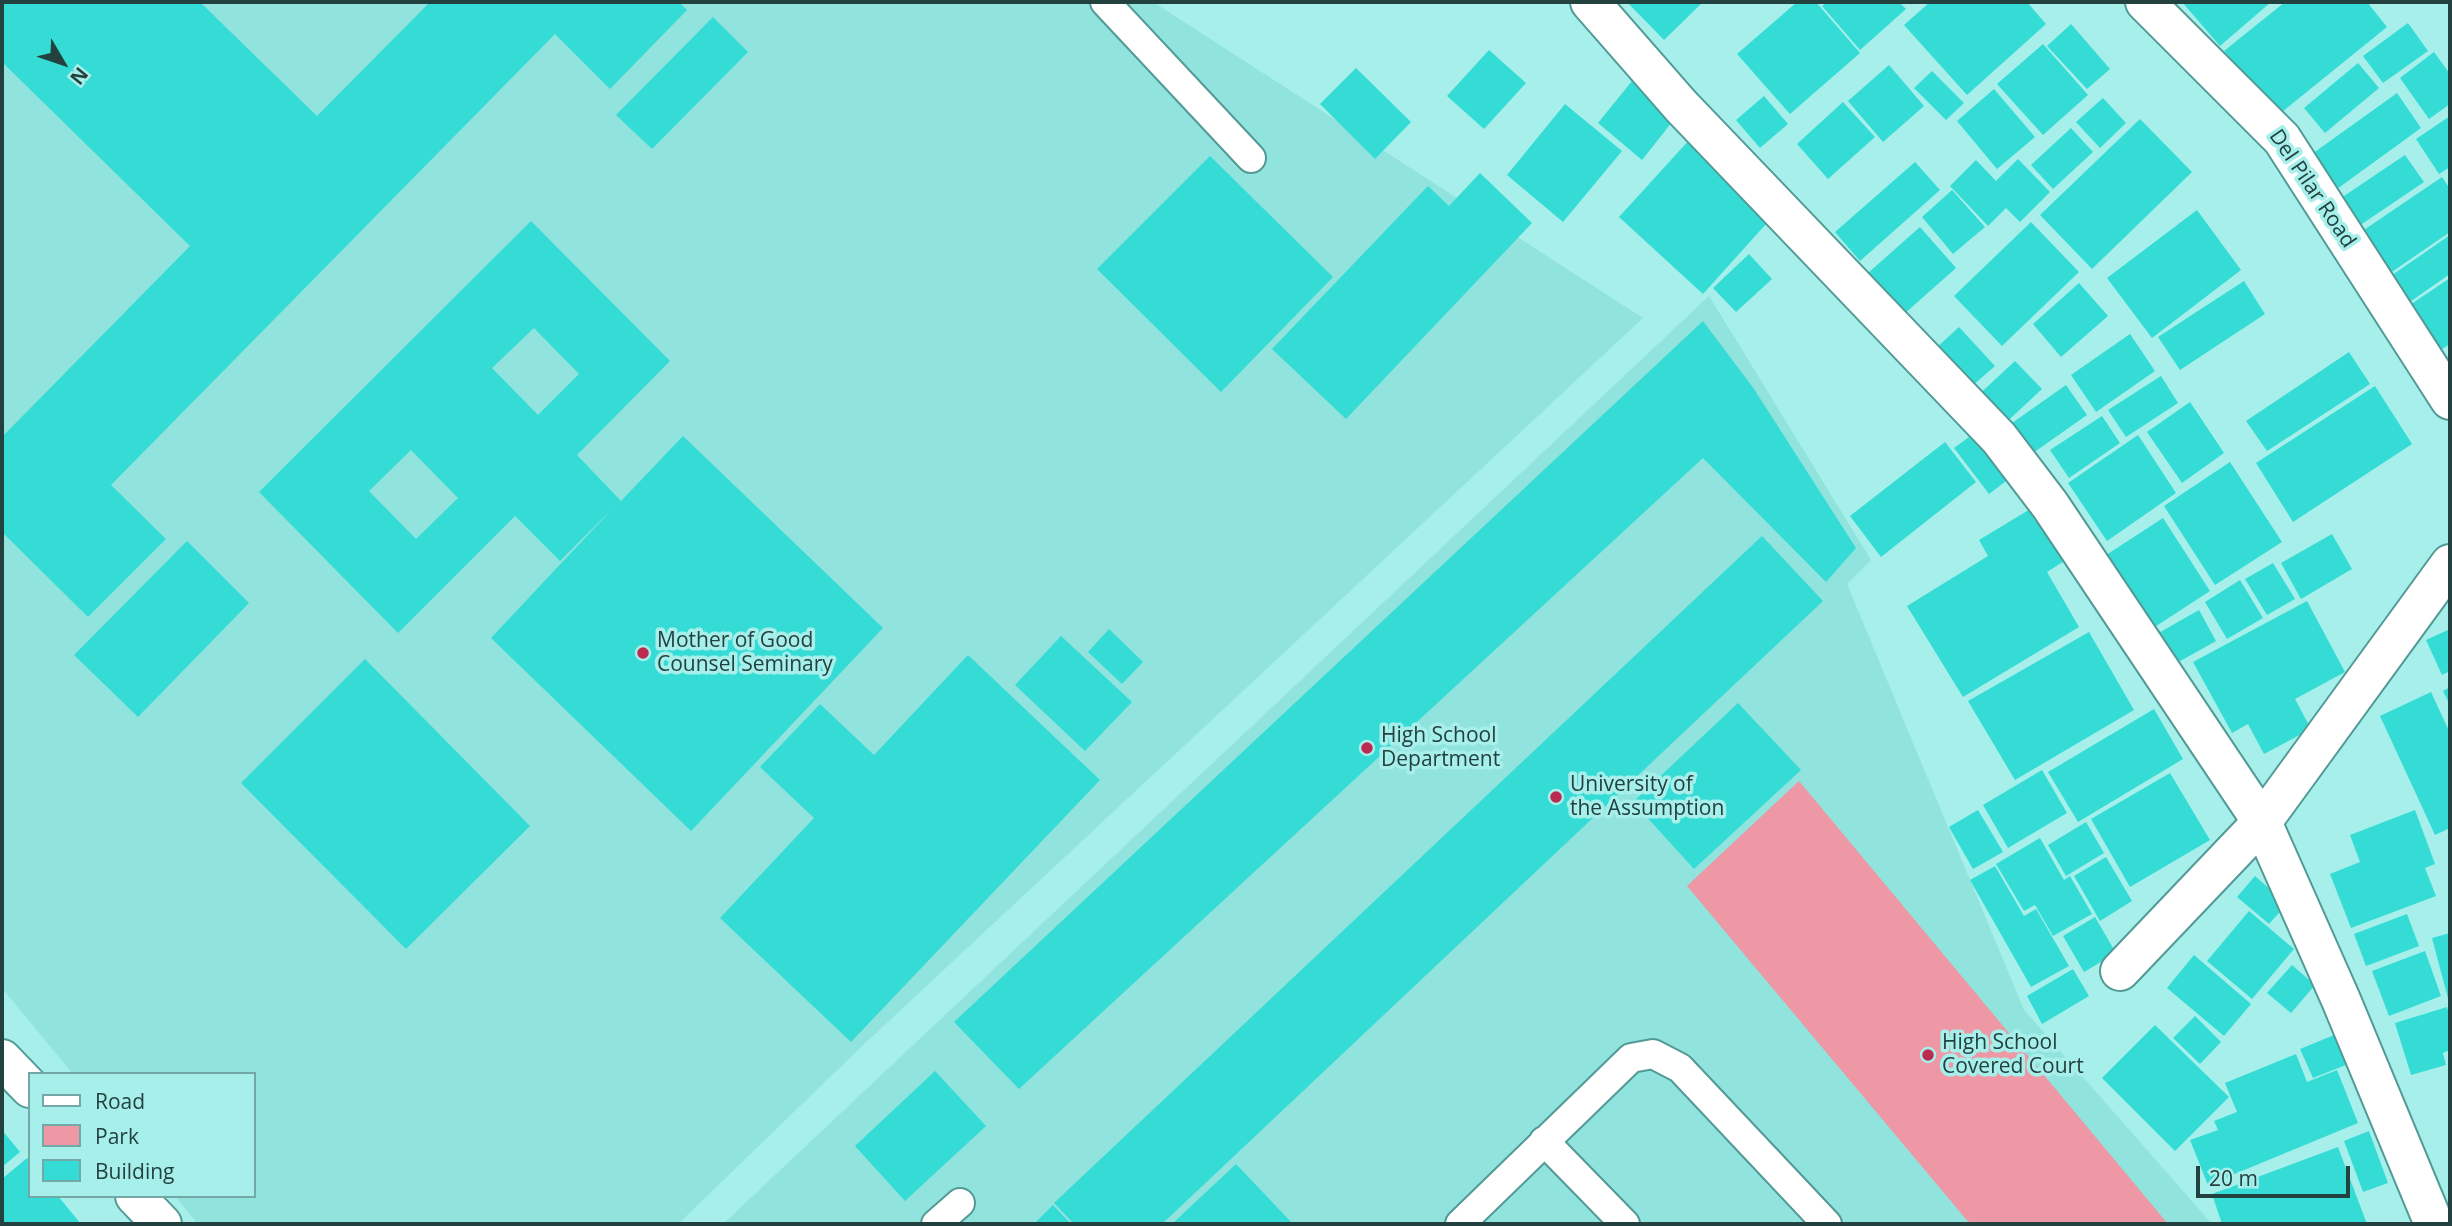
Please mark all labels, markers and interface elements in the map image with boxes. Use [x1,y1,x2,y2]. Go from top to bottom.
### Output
north arrow [28,28,98,98]
text: N [64,62,94,90]
street label: Del Pilar Road [2263,125,2361,253]
place label: Mother of Good Counsel Seminary [657,628,833,678]
marker: Mother of Good Counsel Seminary [635,645,651,661]
place label: High School Department [1381,723,1500,773]
marker: High School Department [1359,740,1375,756]
place label: University of the Assumption [1570,772,1724,822]
marker: University of the Assumption [1548,789,1564,805]
place label: High School Covered Court [1942,1030,2084,1080]
marker: High School Covered Court [1920,1047,1936,1063]
legend [28,1072,256,1198]
text: Road [95,1087,145,1115]
text: Park [95,1122,139,1150]
scale bar [2200,1152,2354,1196]
text: Building [95,1157,174,1185]
text: 20 m [2209,1164,2258,1192]

